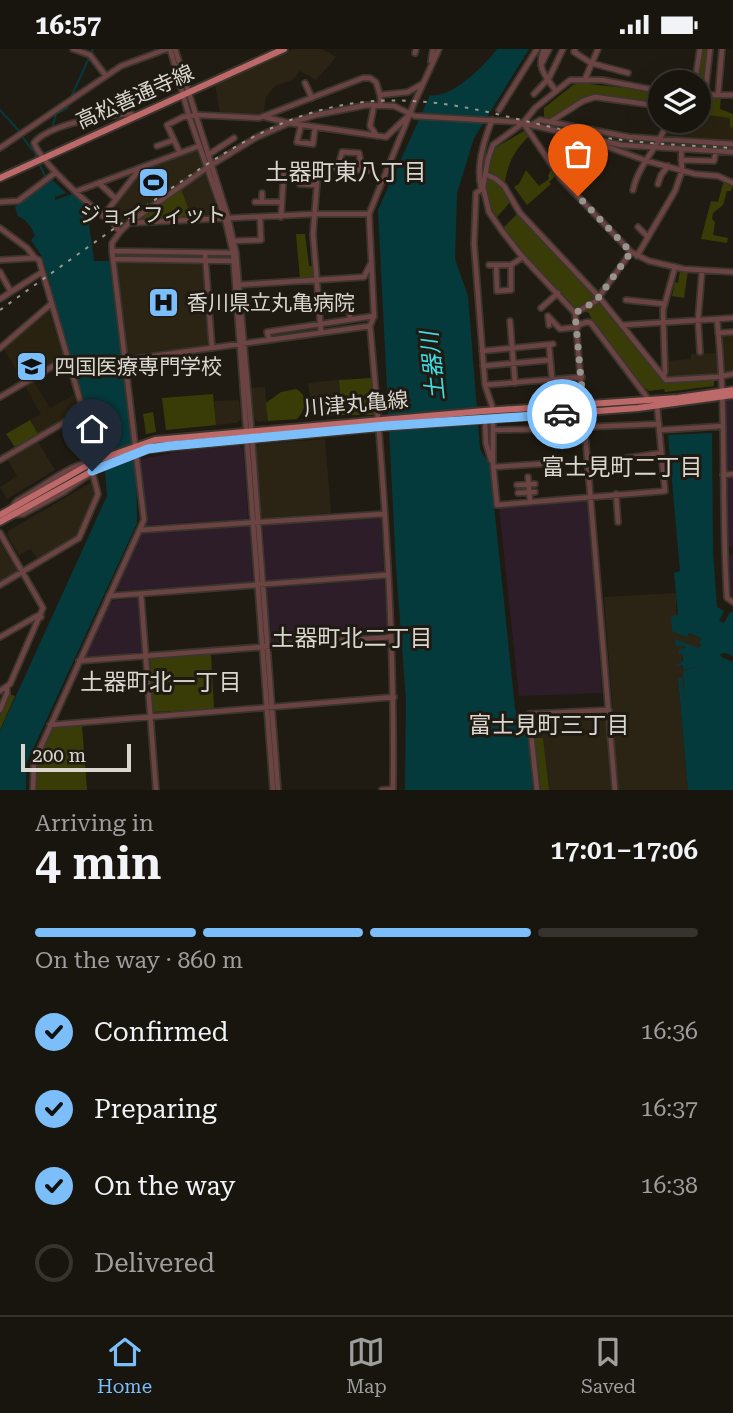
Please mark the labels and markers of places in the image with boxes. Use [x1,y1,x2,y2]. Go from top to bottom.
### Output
pin [548,124,608,196]
sports icon: ジョイフィット [136,166,170,200]
place label: ジョイフィット [80,203,226,227]
hospital icon: 香川県立丸亀病院 [147,286,181,320]
place label: 香川県立丸亀病院 [187,291,355,315]
school or university icon: 四国医療専門学校 [14,350,48,384]
place label: 四国医療専門学校 [54,355,222,379]
pin [62,399,122,471]

